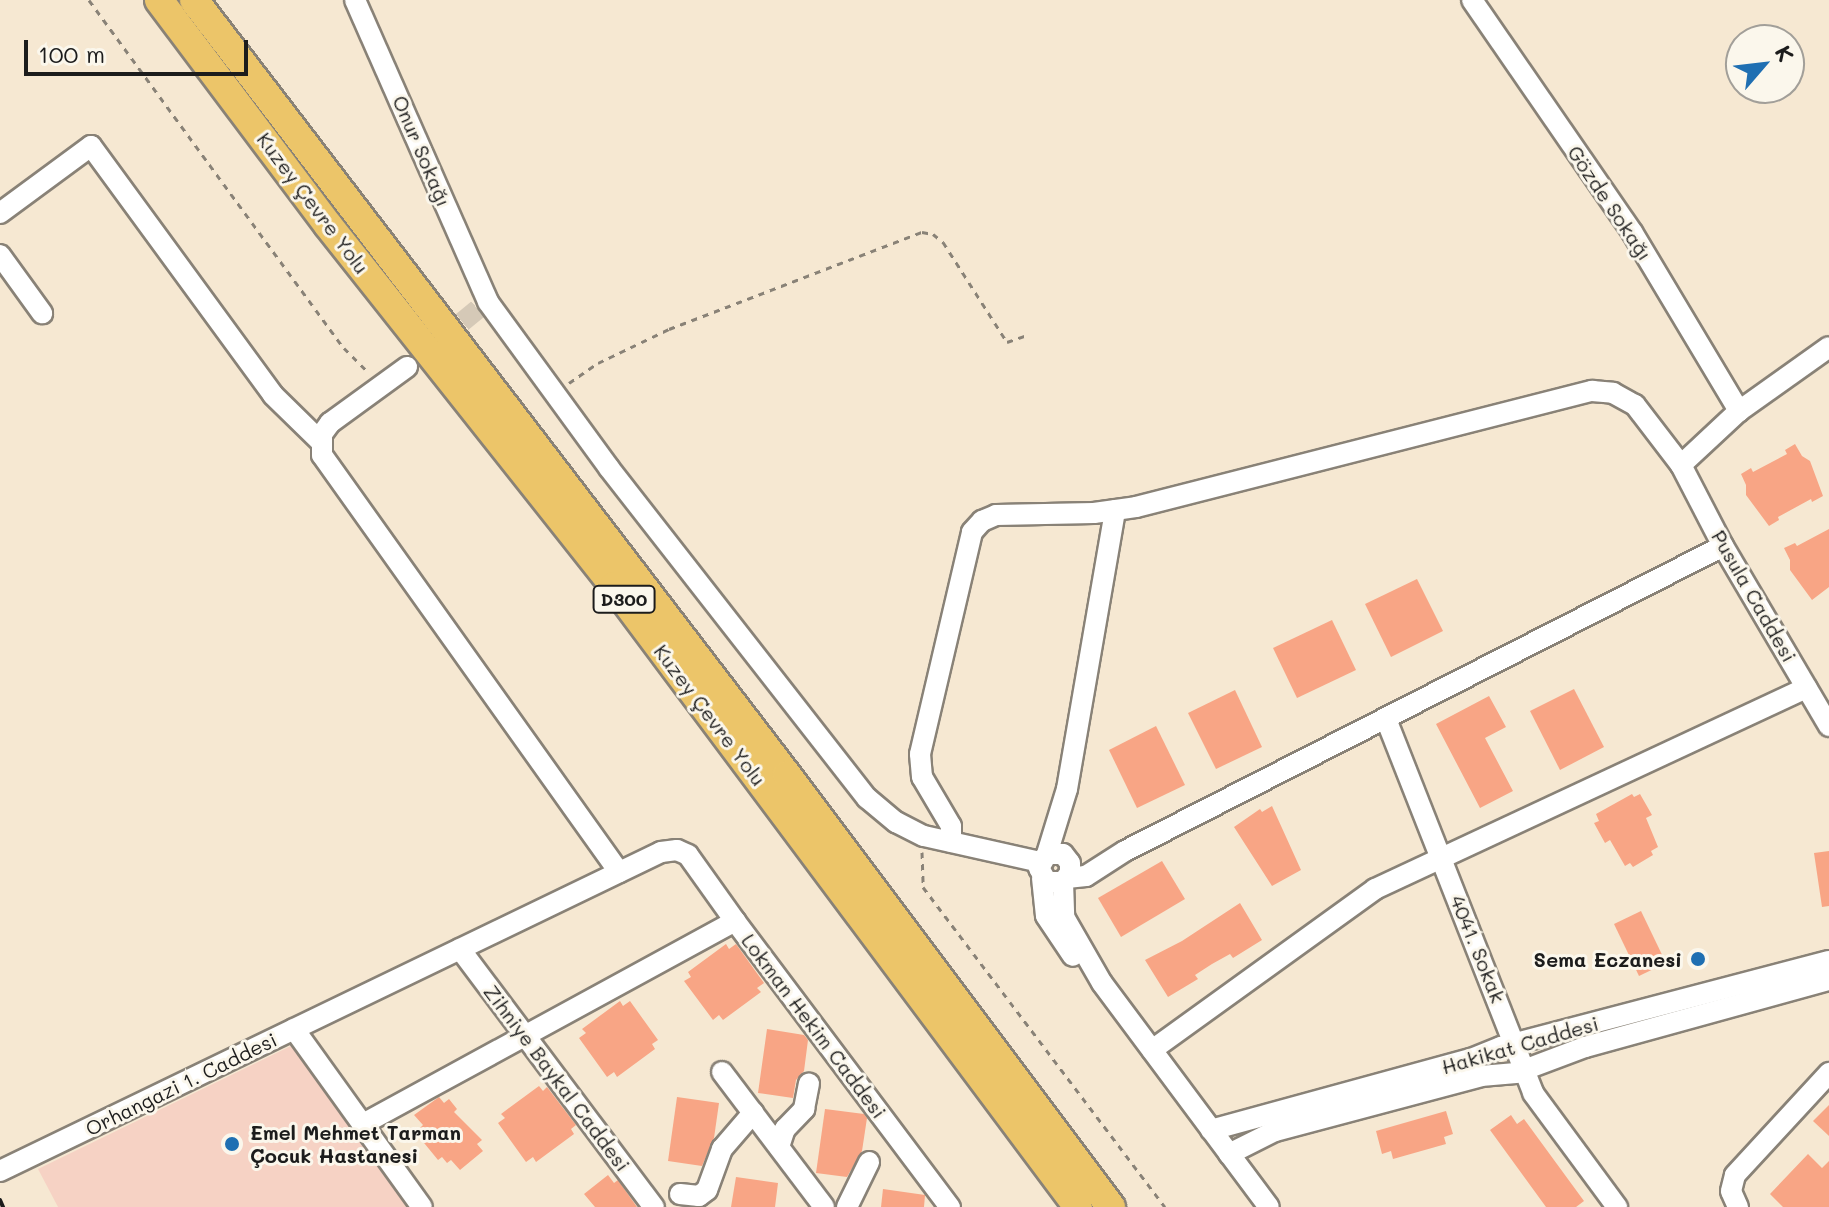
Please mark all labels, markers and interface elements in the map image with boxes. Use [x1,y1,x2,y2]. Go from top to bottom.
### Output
scale bar [28,24,252,74]
north arrow [1725,24,1805,104]
text: 100 m [38,38,105,69]
text: K [1769,40,1801,67]
street label: Onur Sokağı [388,92,456,210]
street label: Kuzey Çevre Yolu [252,128,374,278]
street label: Gözde Sokağı [1563,141,1657,265]
street label: Pusula Caddesi [1707,526,1801,666]
road number: D300 [592,585,656,613]
street label: Kuzey Çevre Yolu [649,640,771,790]
street label: 4041. Sokak [1446,892,1510,1006]
street label: Lokman Hekim Caddesi [737,929,891,1123]
place label: Sema Eczanesi [1534,947,1682,971]
marker: Sema Eczanesi [1689,950,1707,968]
street label: Zihniye Baykal Caddesi [479,980,635,1176]
street label: Hakikat Caddesi [1439,1011,1601,1079]
street label: Orhangazi 1. Caddesi [81,1027,281,1141]
place label: Emel Mehmet Tarman Çocuk Hastanesi [250,1120,461,1167]
marker: Emel Mehmet Tarman Çocuk Hastanesi [221,1133,243,1155]

